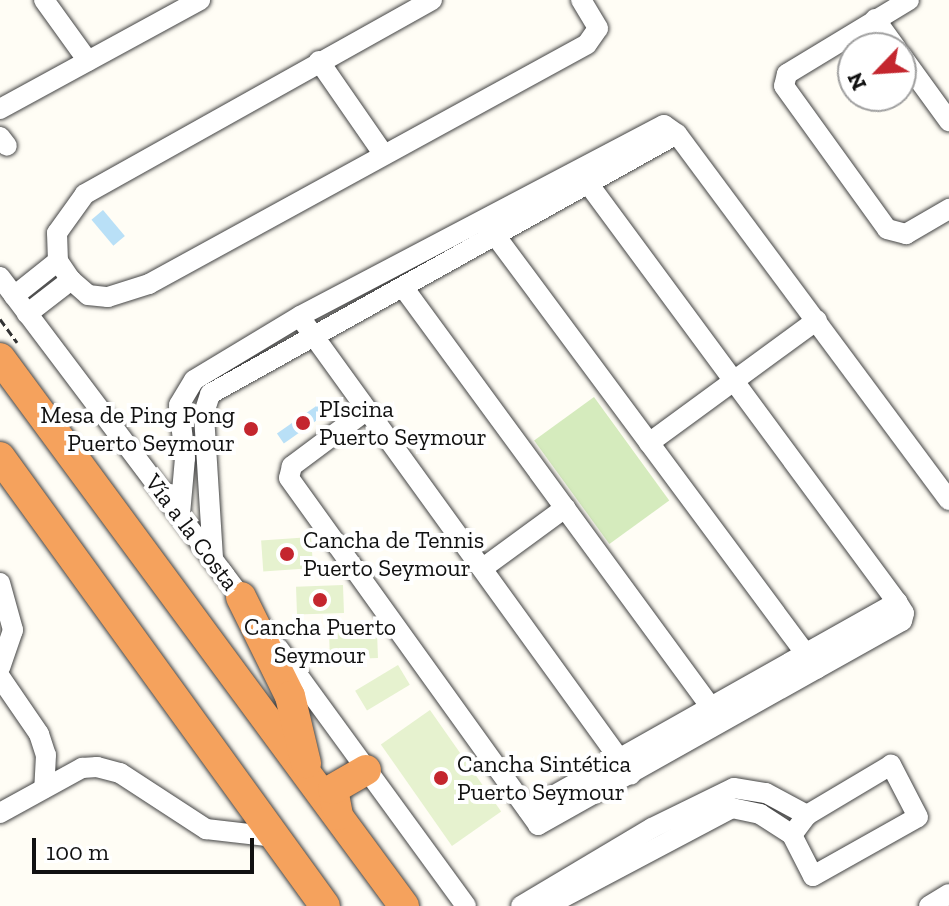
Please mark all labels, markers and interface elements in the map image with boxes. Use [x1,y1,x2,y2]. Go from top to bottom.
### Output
north arrow [837,32,917,112]
text: N [841,68,872,95]
place label: PIscina Puerto Seymour [319,395,487,451]
place label: Mesa de Ping Pong Puerto Seymour [40,401,235,457]
marker: PIscina Puerto Seymour [294,414,312,432]
marker: Mesa de Ping Pong Puerto Seymour [242,420,260,438]
street label: Vía a la Costa [139,468,245,596]
place label: Cancha de Tennis Puerto Seymour [303,526,485,582]
marker: Cancha de Tennis Puerto Seymour [278,545,296,563]
marker: Cancha Puerto Seymour [311,591,329,609]
place label: Cancha Puerto Seymour [244,613,396,669]
place label: Cancha Sintética Puerto Seymour [457,750,631,806]
marker: Cancha Sintética Puerto Seymour [432,769,450,787]
scale bar [36,822,258,872]
text: 100 m [46,837,109,866]

